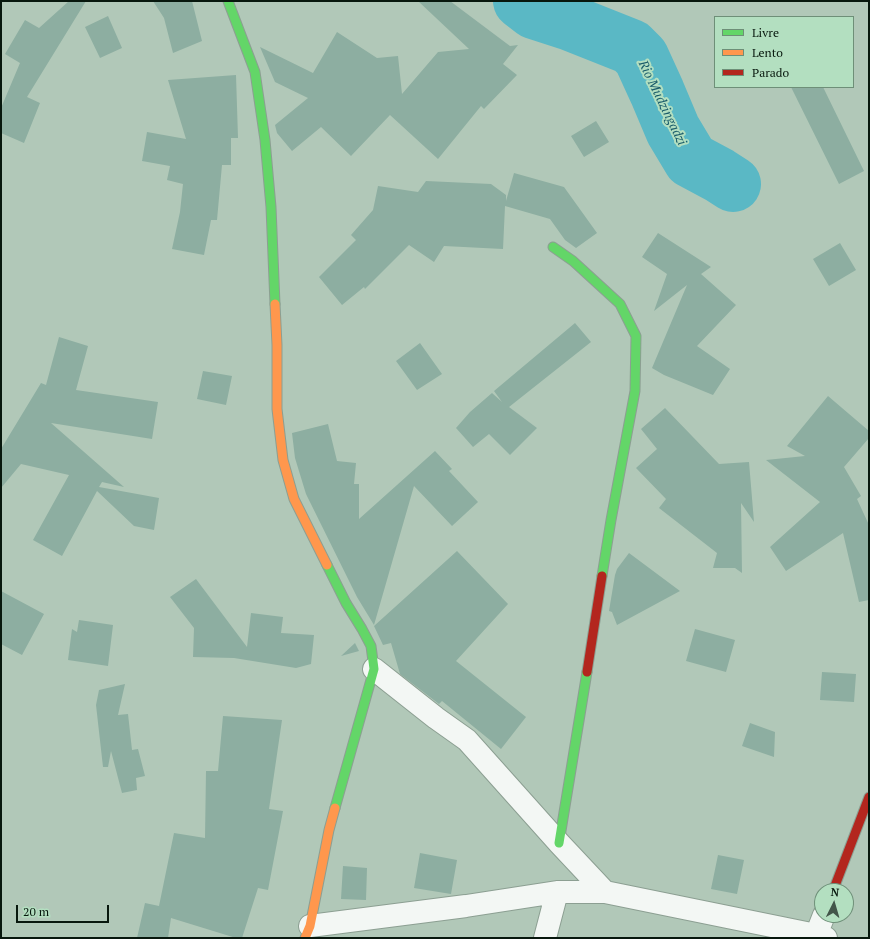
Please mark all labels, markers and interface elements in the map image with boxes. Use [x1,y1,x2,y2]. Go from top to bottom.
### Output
legend [714,16,854,88]
text: Livre [752,25,779,40]
text: Lento [752,45,783,60]
water label: Rio Mudzingadzi [635,58,689,148]
text: Parado [752,65,789,80]
north arrow [814,883,854,923]
text: N [830,885,840,899]
scale bar [18,897,111,923]
text: 20 m [23,904,49,919]

